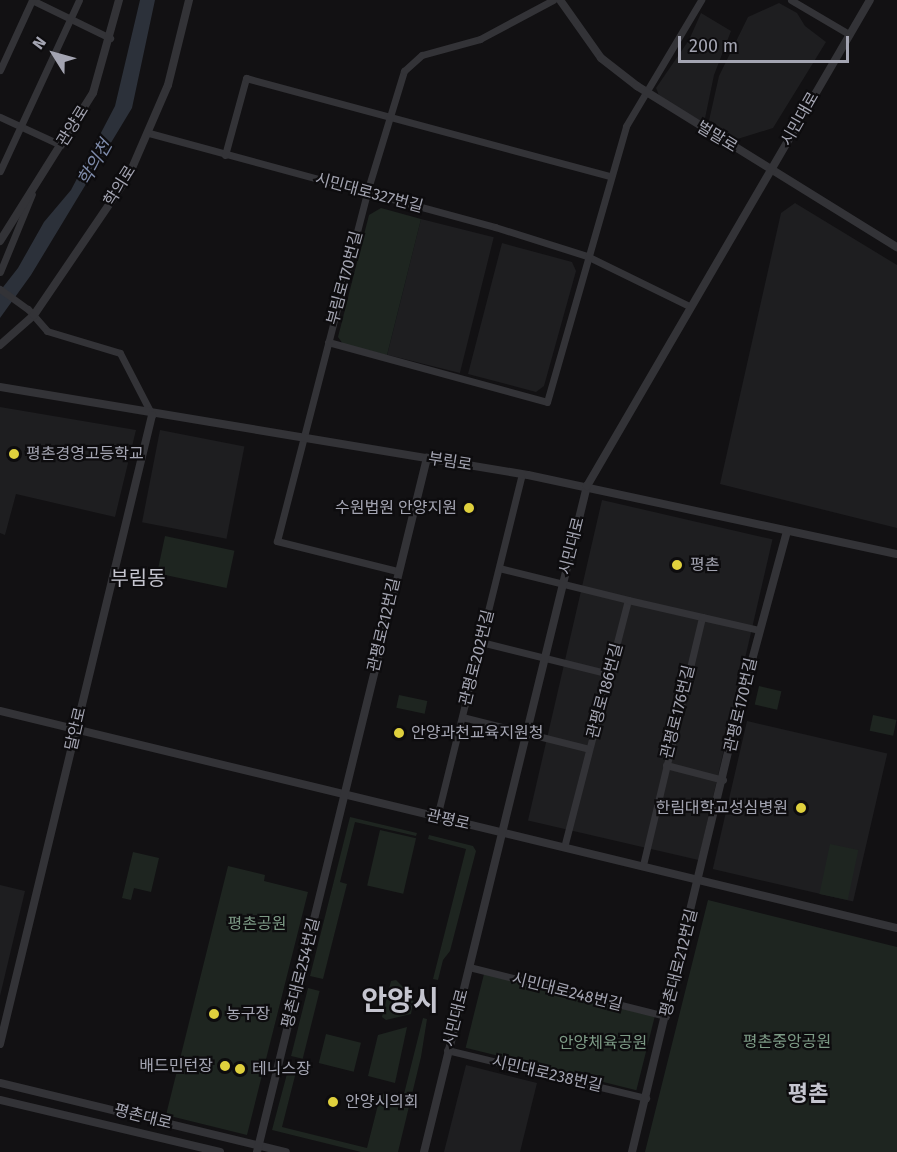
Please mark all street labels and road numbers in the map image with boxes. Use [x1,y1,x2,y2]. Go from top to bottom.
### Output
street label: 시민대로 [777,89,823,149]
street label: 관양로 [53,102,93,150]
street label: 벌말로 [693,117,741,157]
street label: 학의로 [100,162,140,210]
street label: 시민대로327번길 [313,169,425,217]
street label: 부림로170번길 [323,229,367,327]
street label: 부림로 [427,449,473,475]
street label: 시민대로 [556,515,588,577]
street label: 관평로212번길 [364,576,404,674]
street label: 관평로202번길 [456,608,498,708]
street label: 관평로186번길 [583,641,627,741]
street label: 관평로170번길 [721,656,761,754]
street label: 관평로176번길 [657,663,699,761]
street label: 달안로 [62,705,90,753]
street label: 관평로 [424,806,472,834]
street label: 평촌대로212번길 [656,907,702,1019]
street label: 평촌대로254번길 [278,916,324,1030]
street label: 시민대로248번길 [510,969,624,1015]
street label: 시민대로 [440,987,472,1049]
street label: 시민대로238번길 [490,1052,604,1096]
street label: 평촌대로 [112,1101,174,1133]

